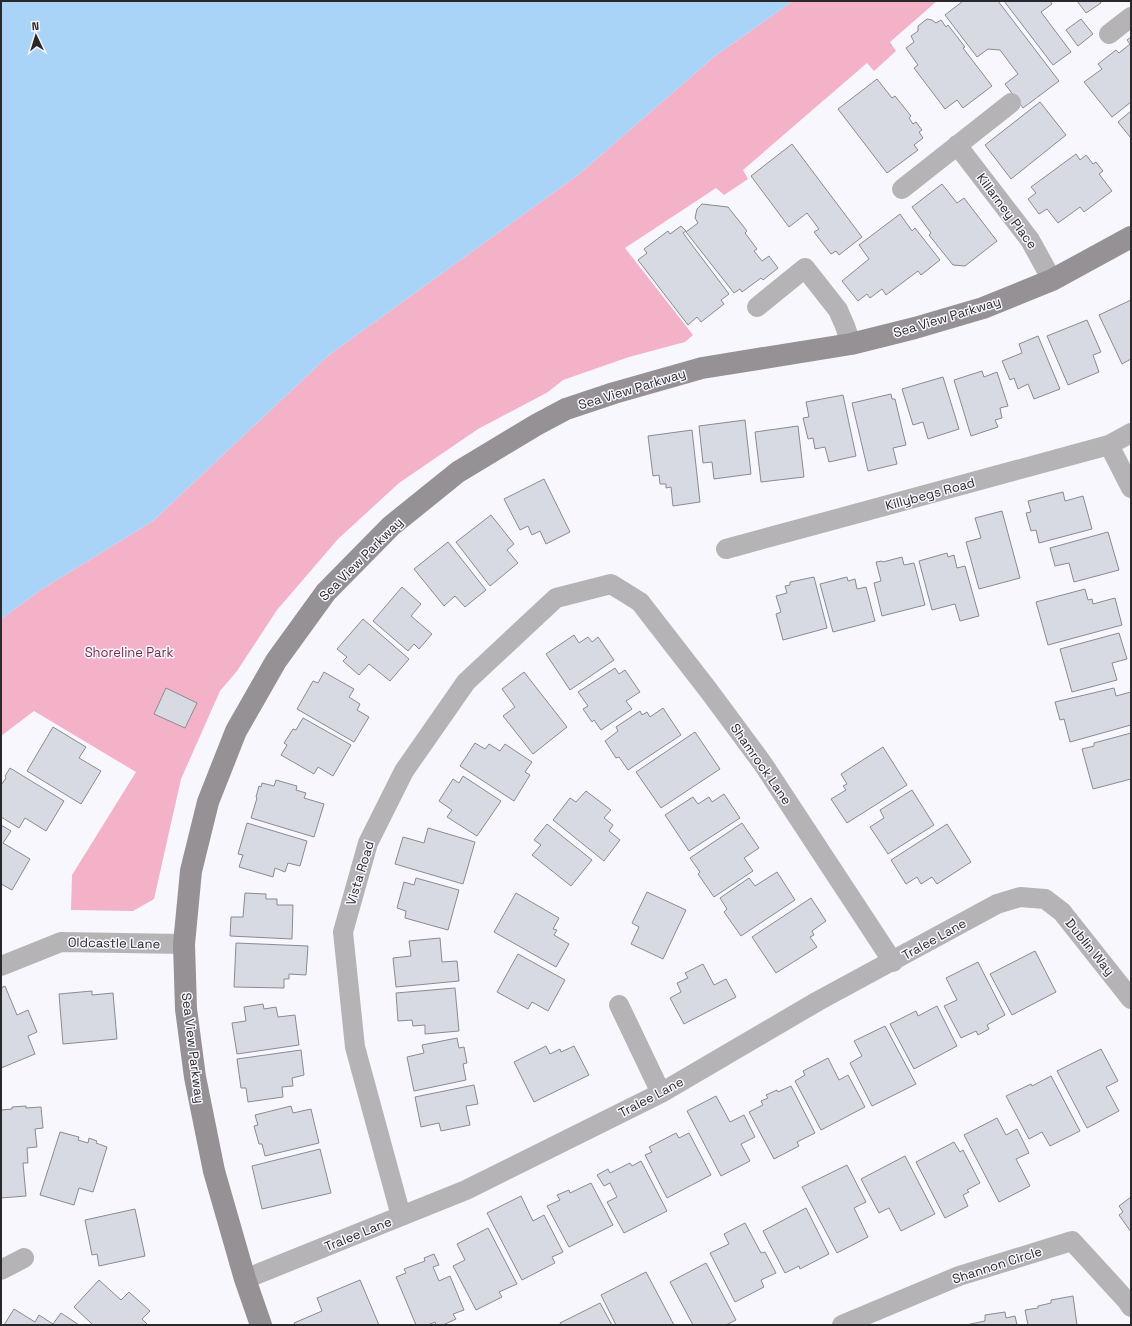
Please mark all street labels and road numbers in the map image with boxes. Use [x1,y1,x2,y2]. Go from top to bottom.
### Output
street label: Killarney Place [973,170,1041,252]
street label: Sea View Parkway [891,293,1003,341]
street label: Sea View Parkway [576,365,688,413]
street label: Killybegs Road [883,474,977,514]
street label: Sea View Parkway [316,514,406,604]
street label: Shamrock Lane [727,720,795,808]
street label: Vista Road [342,839,378,907]
street label: Tralee Lane [899,914,969,964]
street label: Dublin Way [1062,915,1118,979]
street label: Oldcastle Lane [68,934,160,952]
street label: Sea View Parkway [178,992,208,1104]
street label: Tralee Lane [616,1073,686,1121]
street label: Tralee Lane [322,1213,394,1255]
street label: Shannon Circle [950,1242,1044,1288]

